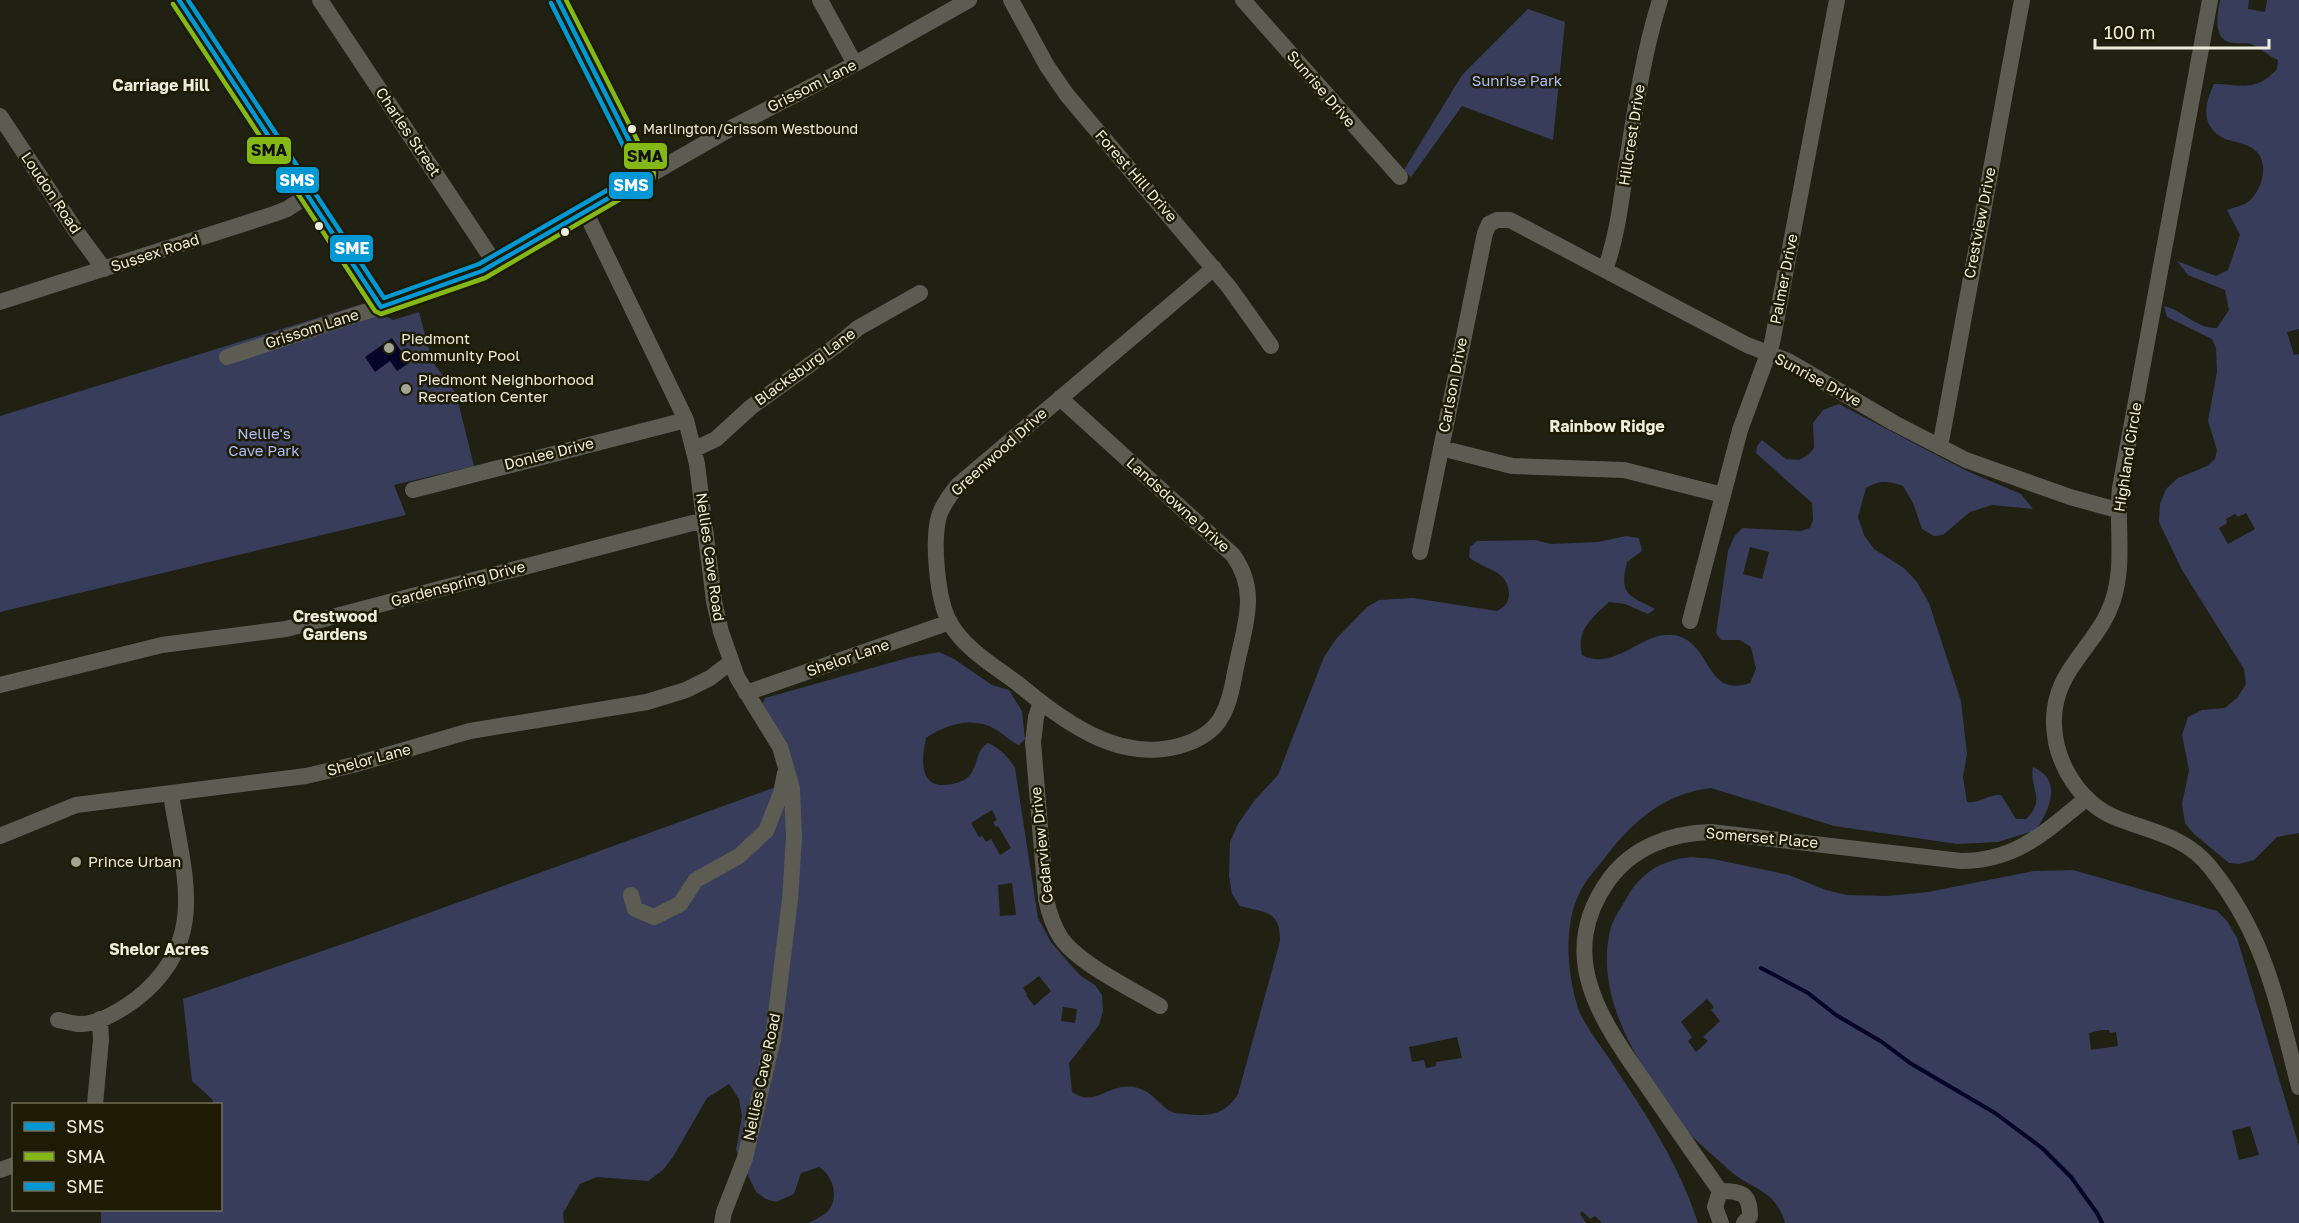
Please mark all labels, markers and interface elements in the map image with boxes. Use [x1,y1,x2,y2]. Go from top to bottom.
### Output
scale bar [2095,12,2269,50]
text: 100 m [2104,21,2155,43]
street label: Sunrise Drive [1284,46,1360,130]
street label: Grissom Lane [764,55,859,115]
park label: Sunrise Park [1472,71,1563,89]
district label: Carriage Hill [112,75,210,95]
street label: Hillcrest Drive [1614,83,1648,187]
street label: Charles Street [373,84,445,179]
place label: Marlington/Grissom Westbound [643,120,858,137]
marker: Marlington/Grissom Westbound [626,123,638,135]
street label: Forest Hill Drive [1092,126,1182,225]
line badge: SMA [246,136,292,165]
text: SMA [251,140,288,160]
line badge: SMA [623,142,668,170]
text: SMA [627,146,664,166]
street label: Loudon Road [18,148,86,237]
street label: Crestview Drive [1959,165,1999,280]
line badge: SMS [275,166,320,194]
text: SMS [279,170,315,190]
line badge: SMS [608,171,654,200]
text: SMS [613,175,649,195]
unlabelled marker [313,220,325,232]
unlabelled marker [559,226,571,238]
street label: Sussex Road [108,229,201,275]
street label: Palmer Drive [1765,232,1801,326]
line badge: SME [329,234,374,263]
text: SME [335,238,369,258]
street label: Grissom Lane [263,304,361,352]
street label: Blacksburg Lane [751,323,858,409]
place label: Piedmont Community Pool [401,329,520,364]
street label: Carlson Drive [1434,335,1470,434]
marker: Piedmont Community Pool [382,341,396,355]
street label: Sunrise Drive [1772,349,1865,410]
place label: Piedmont Neighborhood Recreation Center [418,370,594,405]
marker: Piedmont Neighborhood Recreation Center [399,382,413,396]
street label: Highland Circle [2109,400,2145,513]
street label: Greenwood Drive [947,403,1050,499]
district label: Rainbow Ridge [1549,416,1665,436]
park label: Nellie's Cave Park [228,424,300,459]
street label: Donlee Drive [502,433,596,473]
street label: Landsdowne Drive [1123,453,1234,556]
street label: Nellies Cave Road [693,491,729,622]
street label: Gardenspring Drive [389,556,527,610]
district label: Crestwood Gardens [293,606,377,644]
street label: Shelor Lane [804,634,891,680]
street label: Shelor Lane [325,739,413,779]
street label: Cedarview Drive [1026,786,1056,904]
street label: Somerset Place [1705,823,1819,851]
place label: Prince Urban [88,852,181,870]
marker: Prince Urban [69,855,83,869]
district label: Shelor Acres [109,939,209,959]
street label: Nellies Cave Road [739,1011,783,1142]
legend [12,1103,222,1211]
text: SMS [66,1115,105,1137]
text: SMA [66,1145,105,1167]
text: SME [66,1175,104,1197]

